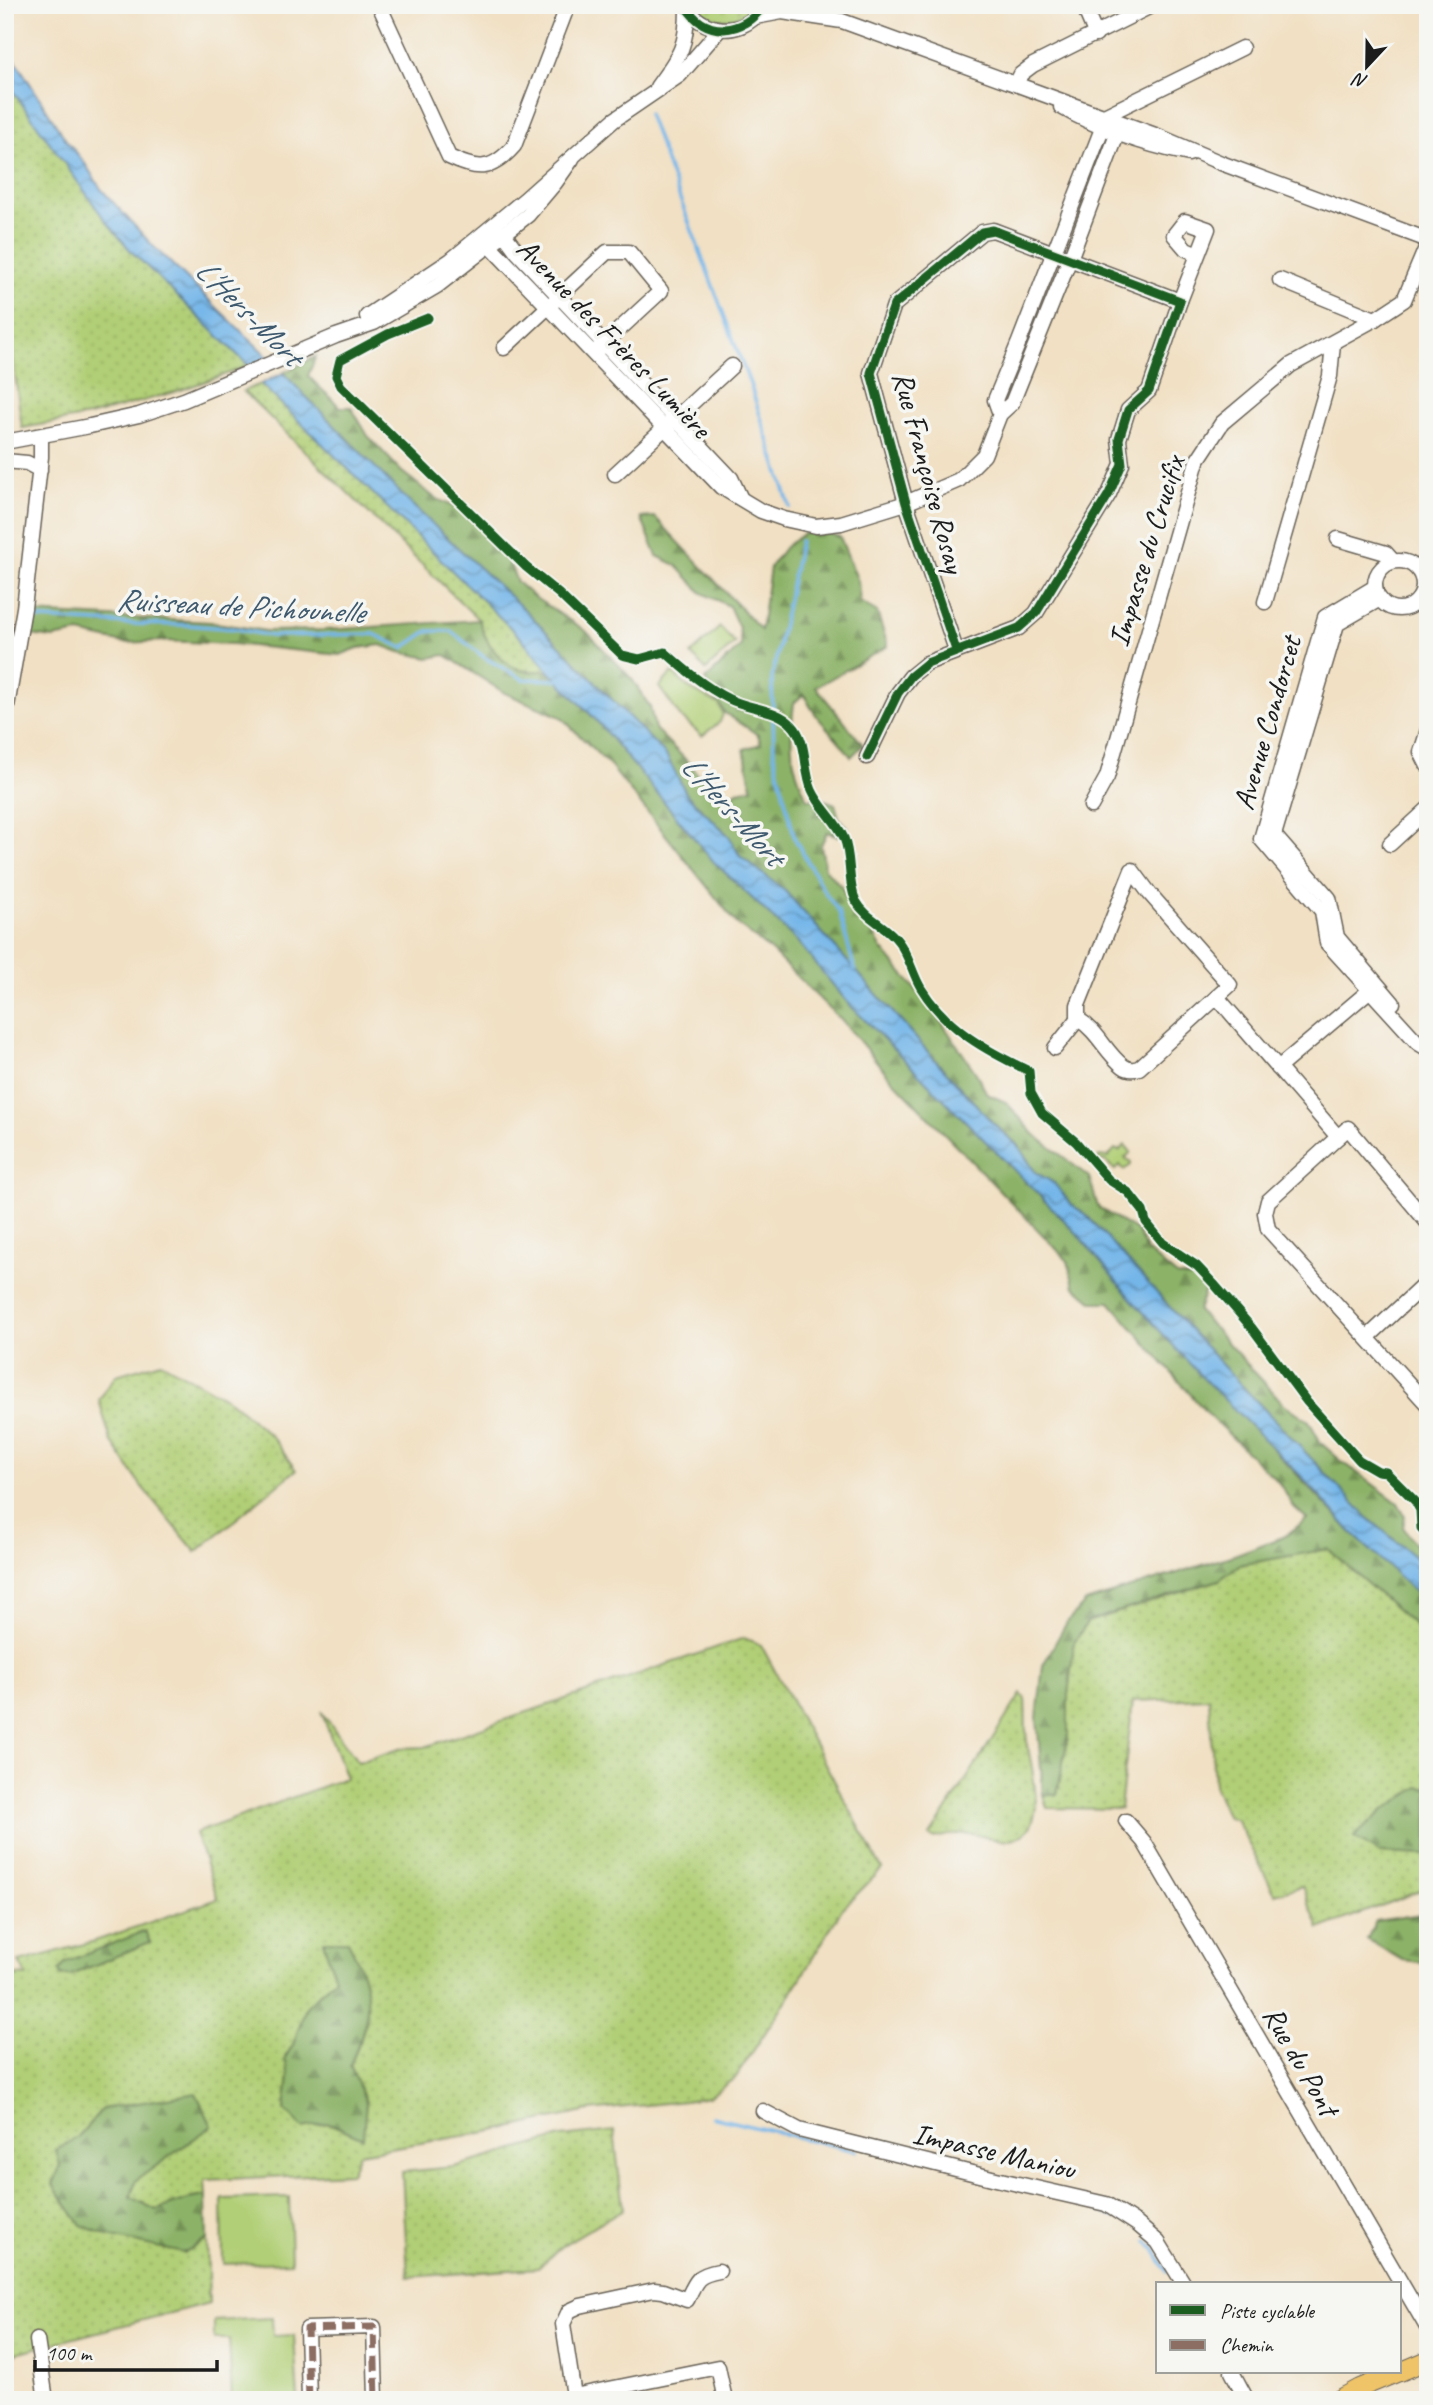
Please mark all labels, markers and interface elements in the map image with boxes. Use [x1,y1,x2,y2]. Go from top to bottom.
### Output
north arrow [1332,32,1402,102]
text: N [1348,66,1371,94]
street label: Avenue des Frères Lumière [509,230,721,448]
water label: L'Hers-Mort [187,250,316,379]
street label: Rue Françoise Rosay [884,367,975,579]
street label: Impasse du Crucifix [1099,449,1194,651]
water label: Ruisseau de Pichounelle [116,579,369,633]
street label: Avenue Condorcet [1224,629,1311,814]
water label: L'Hers-Mort [673,746,798,879]
street label: Rue du Pont [1254,1999,1350,2126]
street label: Impasse Maniou [909,2114,1081,2189]
legend [1156,2282,1402,2374]
text: Piste cyclable [1220,2298,1316,2324]
scale bar [35,2328,217,2372]
text: Chemin [1220,2332,1274,2358]
text: 100 m [46,2340,93,2366]

